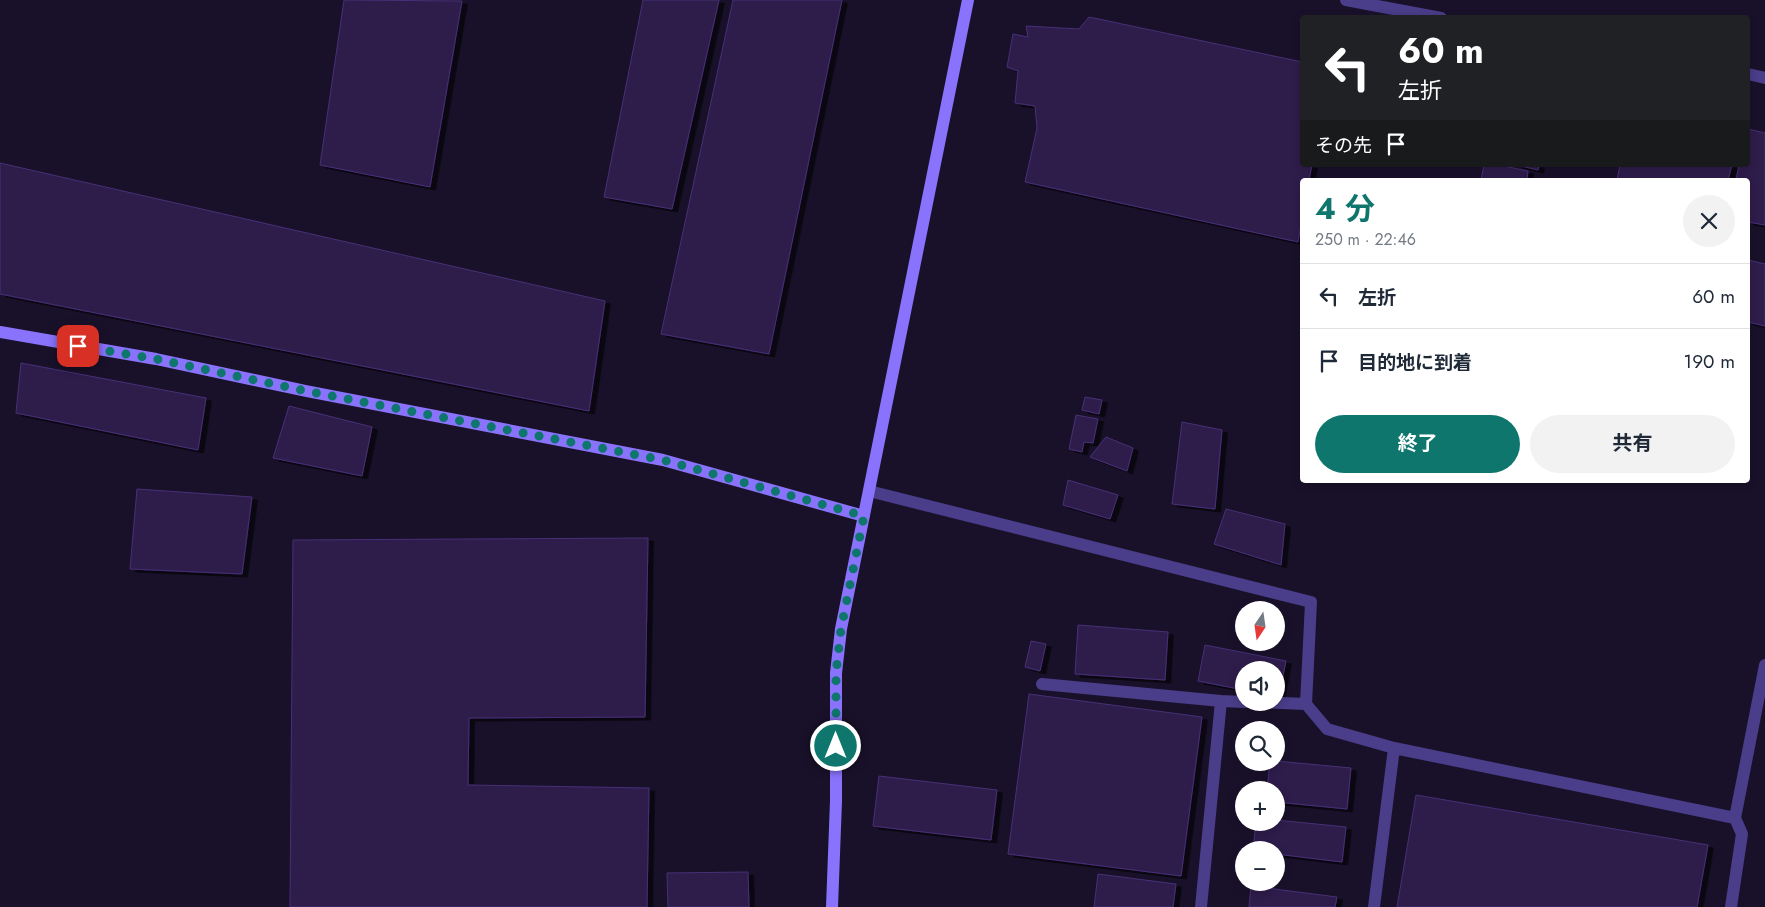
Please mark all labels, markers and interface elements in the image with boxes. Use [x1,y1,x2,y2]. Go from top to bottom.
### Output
text: 60 m [1398,26,1484,76]
icon: left [1315,35,1380,100]
text: 左折 [1398,74,1442,106]
icon: arrive [1382,130,1410,158]
text: その先 [1315,132,1372,159]
text: 4 分 [1315,187,1375,230]
button: close [1683,195,1735,247]
text: 250 m · 22:46 [1315,228,1416,251]
icon: left [1315,282,1343,310]
text: 60 m [1692,283,1735,310]
text: 左折 [1358,284,1396,311]
pin [57,325,99,367]
icon: arrive [64,332,92,360]
icon: arrive [1315,347,1343,375]
text: 190 m [1684,348,1735,375]
text: 目的地に到着 [1358,349,1472,376]
button: 終了 [1315,415,1520,473]
button: 共有 [1530,415,1735,473]
north arrow [1235,601,1285,651]
map controls [1235,601,1285,891]
button: sound [1235,661,1285,711]
position arrow [809,719,861,771]
button: search [1235,721,1285,771]
button: + [1235,781,1285,831]
button: − [1235,841,1285,891]

